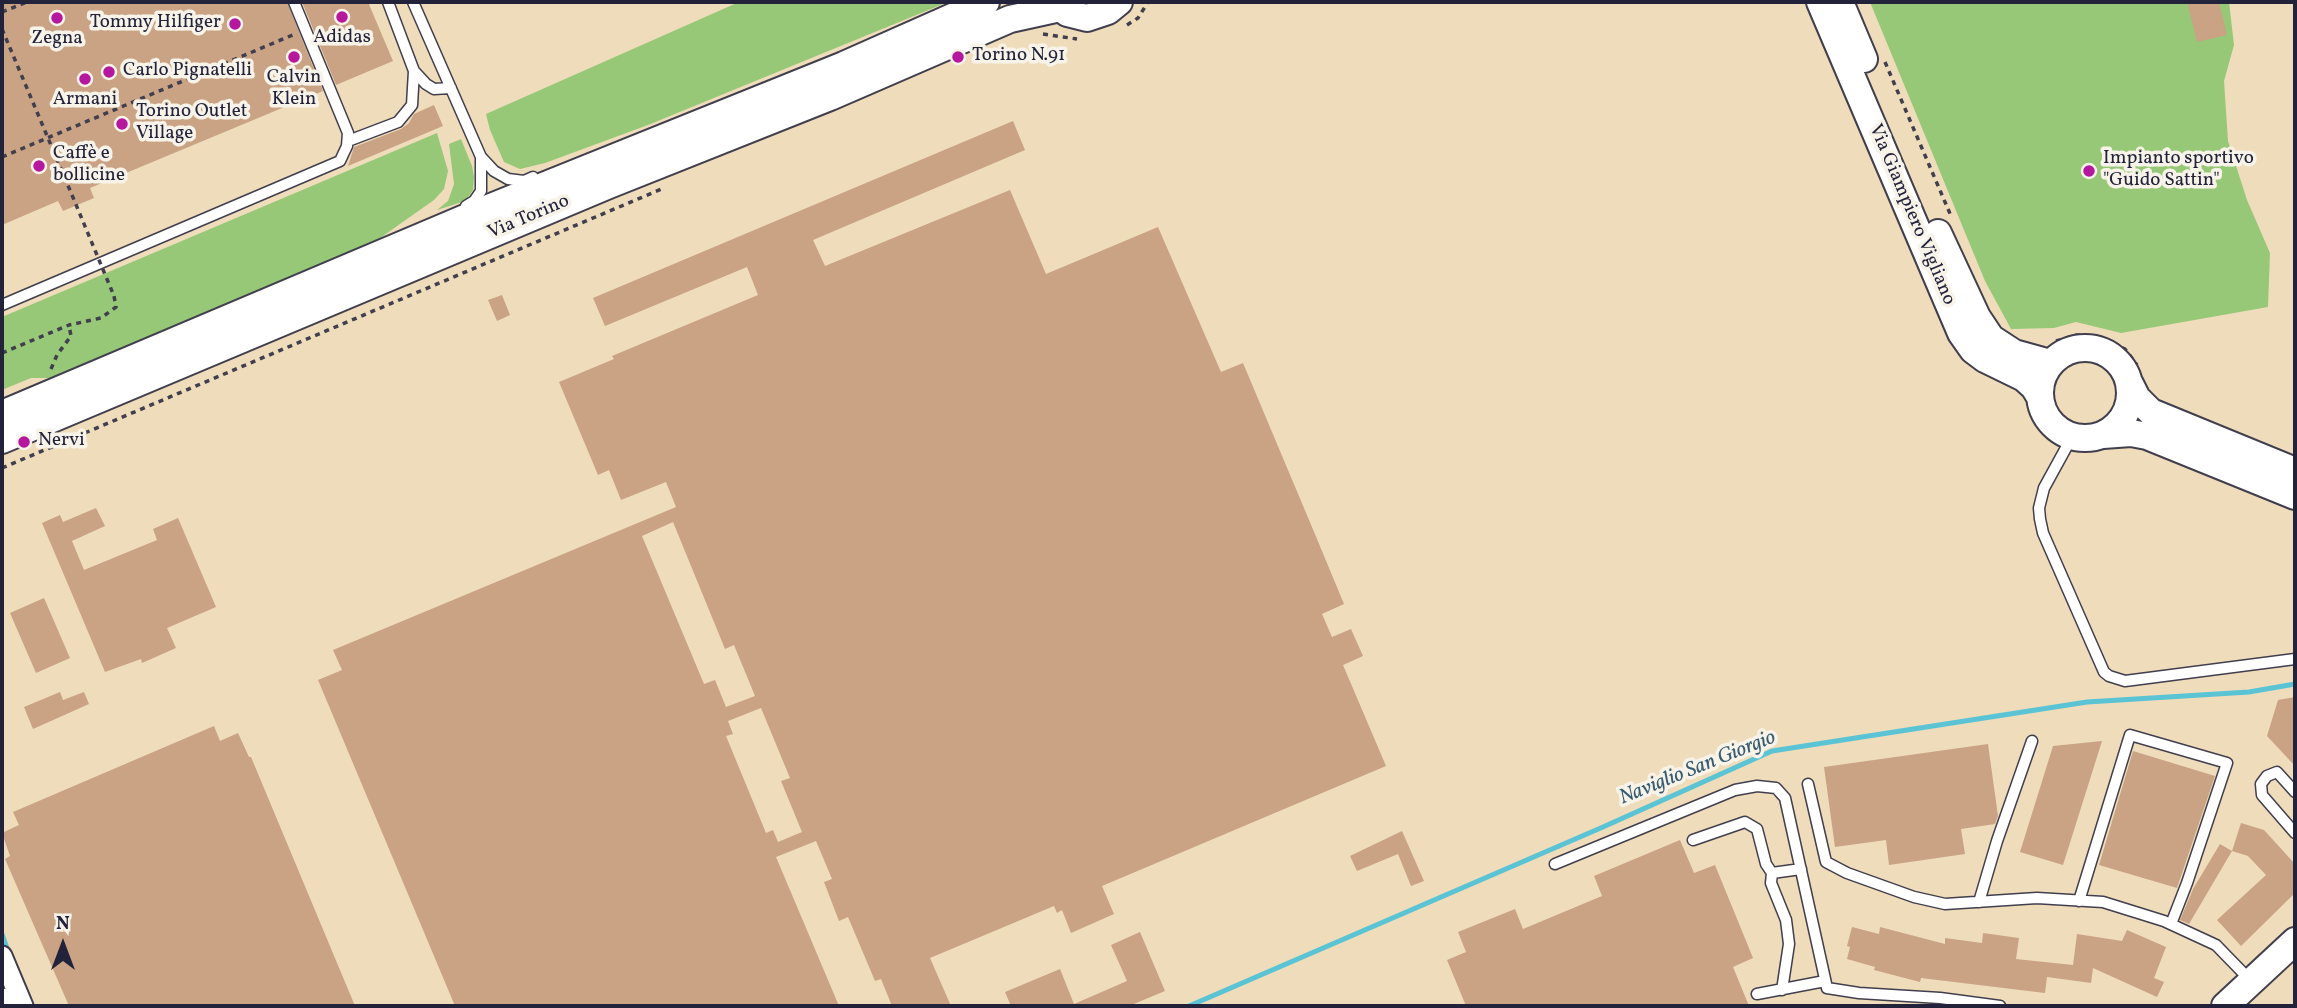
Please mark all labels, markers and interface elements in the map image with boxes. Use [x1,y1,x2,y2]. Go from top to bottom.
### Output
marker: Adidas [334,9,350,25]
marker: Zegna [49,10,65,26]
place label: Tommy Hilfiger [90,13,221,35]
marker: Tommy Hilfiger [227,16,243,32]
place label: Adidas [313,28,371,50]
place label: Zegna [31,29,83,51]
place label: Torino N.91 [972,46,1065,68]
marker: Calvin Klein [286,49,302,65]
marker: Torino N.91 [950,49,966,65]
place label: Carlo Pignatelli [123,61,252,83]
marker: Carlo Pignatelli [101,64,117,80]
place label: Calvin Klein [267,68,321,112]
marker: Armani [77,71,93,87]
place label: Armani [53,90,117,112]
place label: Torino Outlet Village [136,102,247,146]
marker: Torino Outlet Village [114,116,130,132]
street label: Via Giampiero Vigliano [1863,121,1959,309]
place label: Caffè e bollicine [53,144,125,188]
place label: Impianto sportivo "Guido Sattin" [2103,149,2254,193]
marker: Caffè e bollicine [31,158,47,174]
marker: Impianto sportivo "Guido Sattin" [2081,163,2097,179]
street label: Via Torino [485,191,573,245]
place label: Nervi [38,431,85,453]
marker: Nervi [16,434,32,450]
water label: Naviglio San Giorgio [1616,726,1780,812]
north arrow [28,910,98,980]
text: N [56,911,70,937]

